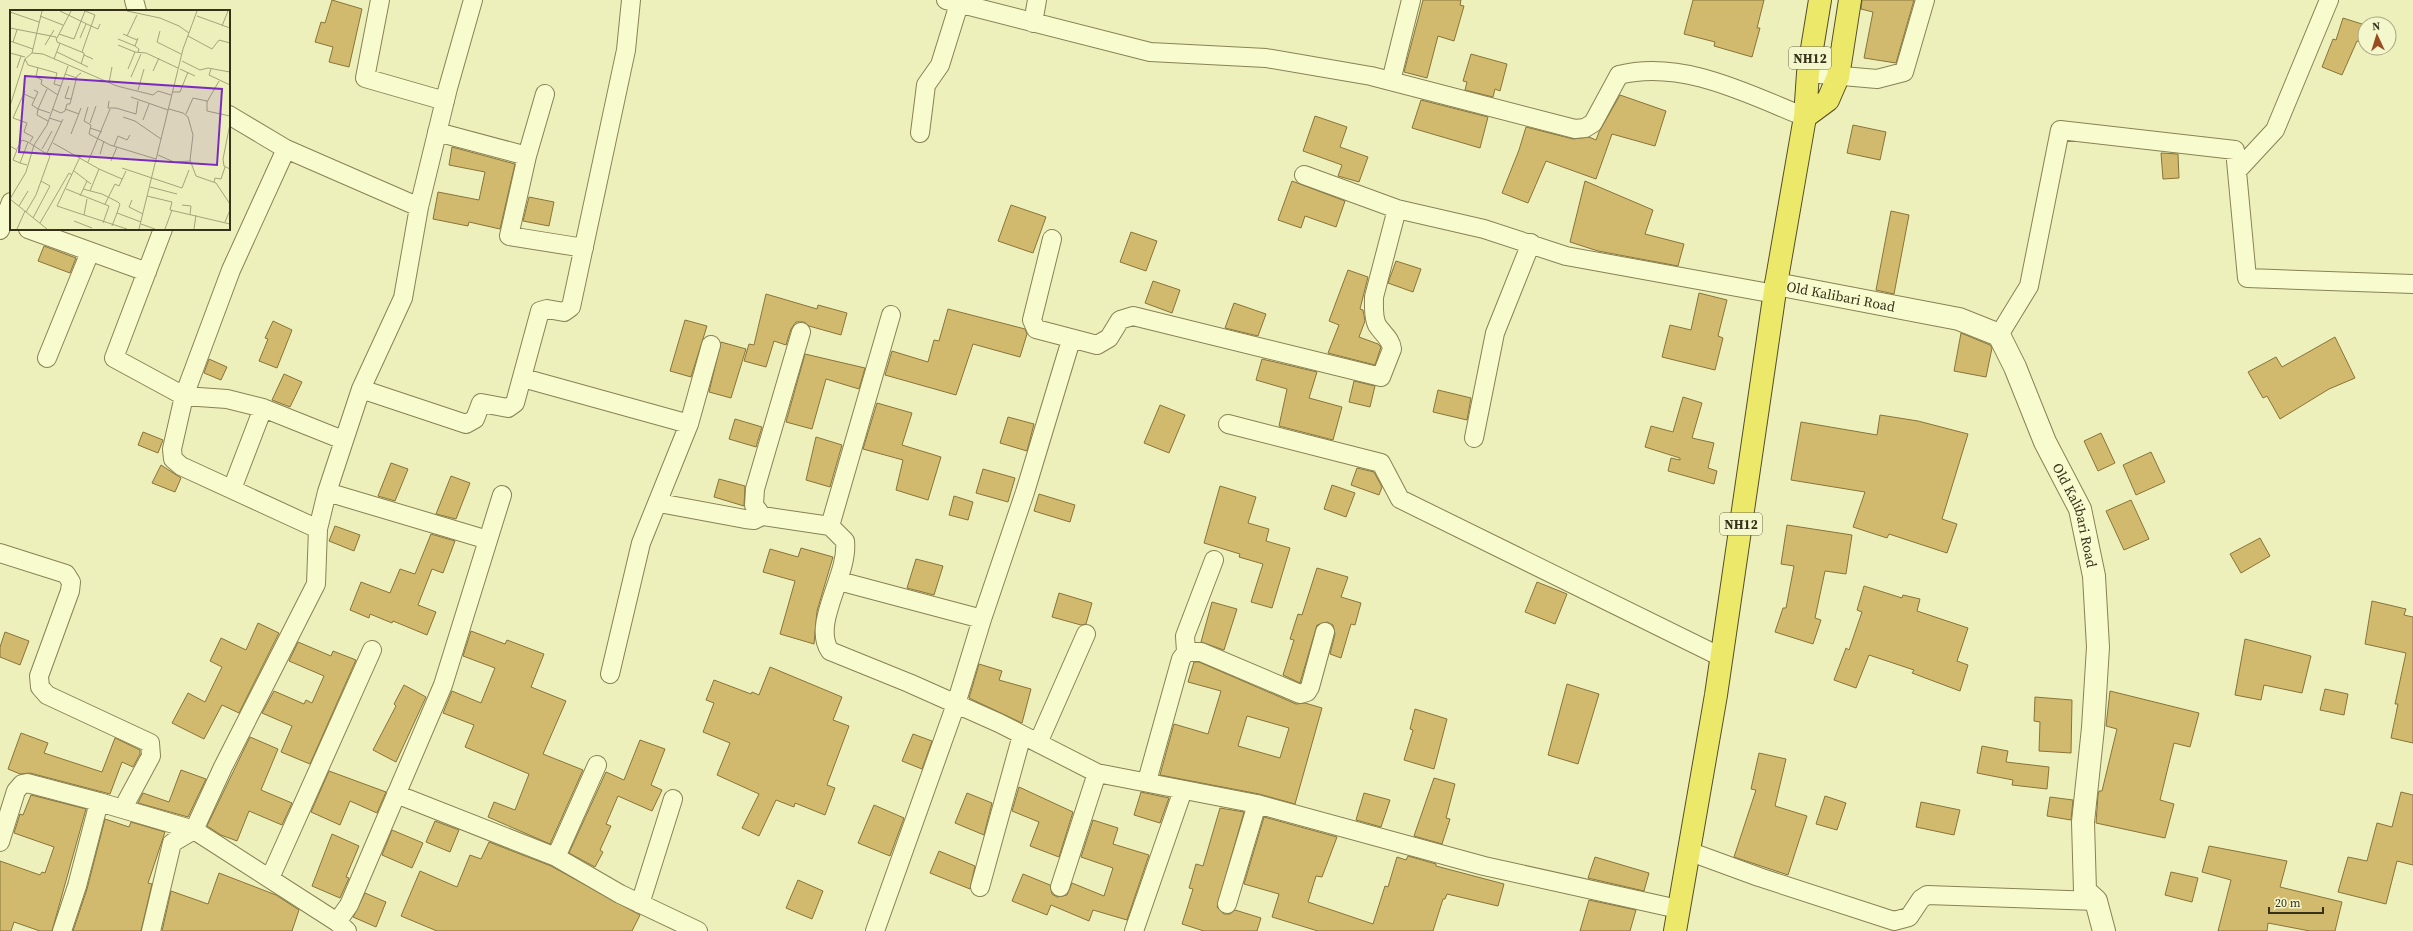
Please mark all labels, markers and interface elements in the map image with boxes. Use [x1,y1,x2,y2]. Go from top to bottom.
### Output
inset map [10,10,230,230]
north arrow [2357,16,2397,56]
text: N [2372,19,2381,34]
road number: NH12 [1789,47,1831,69]
street label: Old Kalibari Road [1785,276,1897,317]
street label: Old Kalibari Road [2048,459,2102,569]
road number: NH12 [1720,513,1762,535]
scale bar [2269,889,2323,915]
text: 20 m [2275,895,2301,911]

